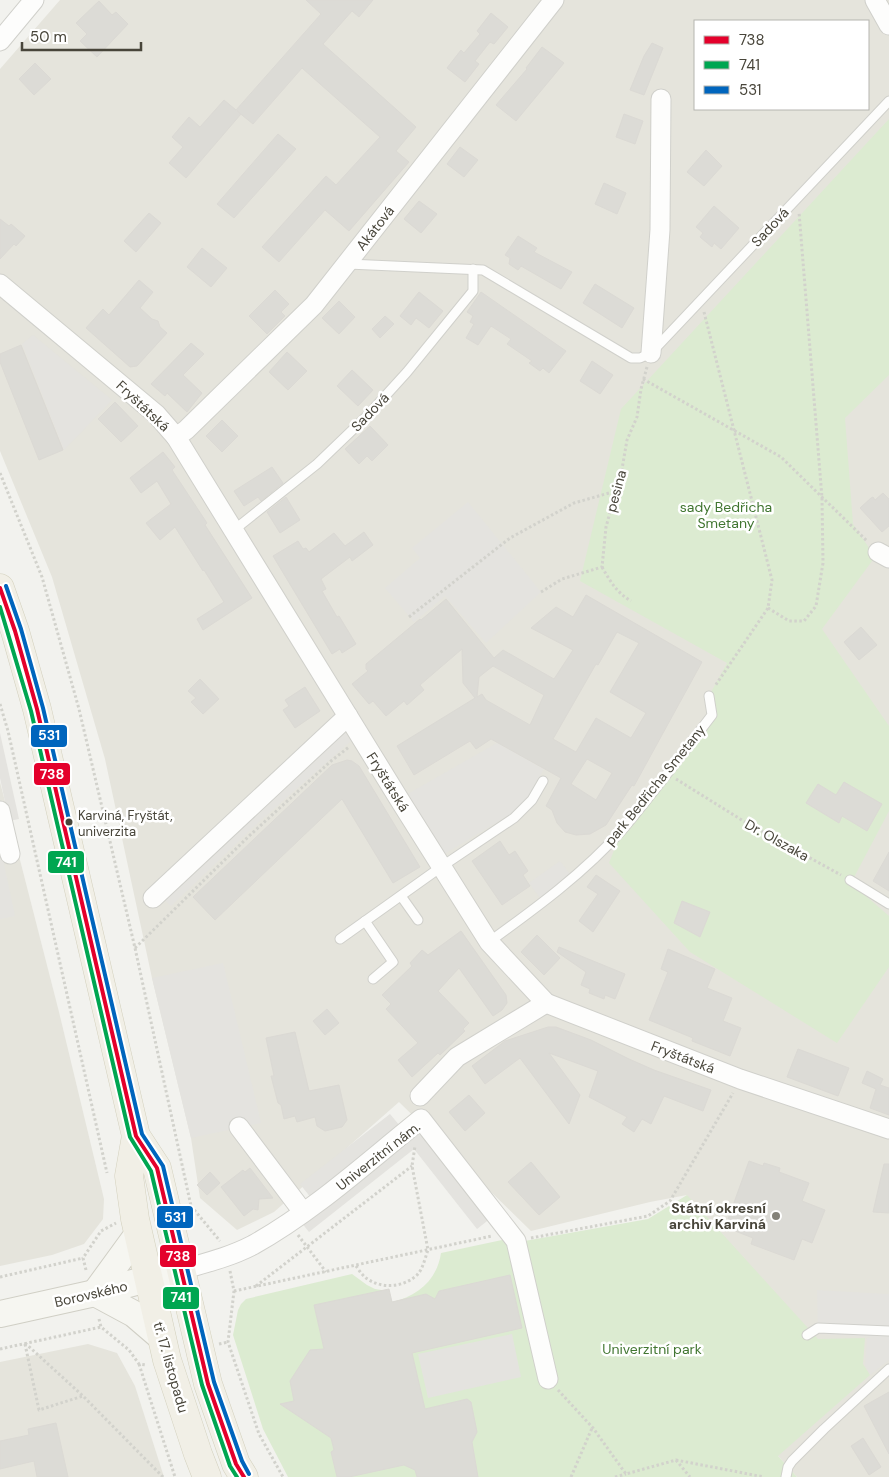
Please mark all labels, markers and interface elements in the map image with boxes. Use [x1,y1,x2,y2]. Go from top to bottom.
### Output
scale bar [22,20,141,52]
legend [694,20,869,110]
text: 50 m [30,27,67,47]
text: 738 [739,30,765,50]
text: 741 [739,55,760,75]
text: 531 [739,80,761,100]
street label: Akátová [352,202,398,254]
street label: Sadová [747,204,793,250]
street label: Fryštátská [112,377,174,435]
street label: Sadová [347,389,393,435]
street label: pesina [602,468,630,514]
park label: sady Bedřicha Smetany [680,498,772,532]
street label: park Bedřicha Smetany [601,721,709,849]
line badge: 531 [30,724,68,748]
text: 531 [38,726,60,744]
street label: Fryštátská [363,749,413,815]
line badge: 738 [33,762,71,786]
text: 738 [40,765,64,783]
place label: Karviná, Fryštát, univerzita [78,807,173,840]
street label: Dr. Olszaka [742,815,812,865]
marker: Karviná, Fryštát, univerzita [64,817,74,827]
line badge: 741 [47,850,85,874]
text: 741 [56,853,76,871]
street label: Fryštátská [649,1037,717,1077]
street label: Univerzitní nám. [332,1117,424,1194]
place label: Státní okresní archiv Karviná [669,1199,766,1233]
line badge: 531 [156,1205,194,1229]
text: 531 [164,1208,186,1226]
marker: Státní okresní archiv Karviná [770,1210,782,1222]
line badge: 738 [159,1244,197,1268]
text: 738 [166,1247,190,1265]
street label: Borovského [53,1277,129,1311]
line badge: 741 [162,1286,200,1310]
text: 741 [171,1288,191,1306]
street label: tř. 17. listopadu [149,1319,193,1415]
park label: Univerzitní park [602,1340,702,1358]

